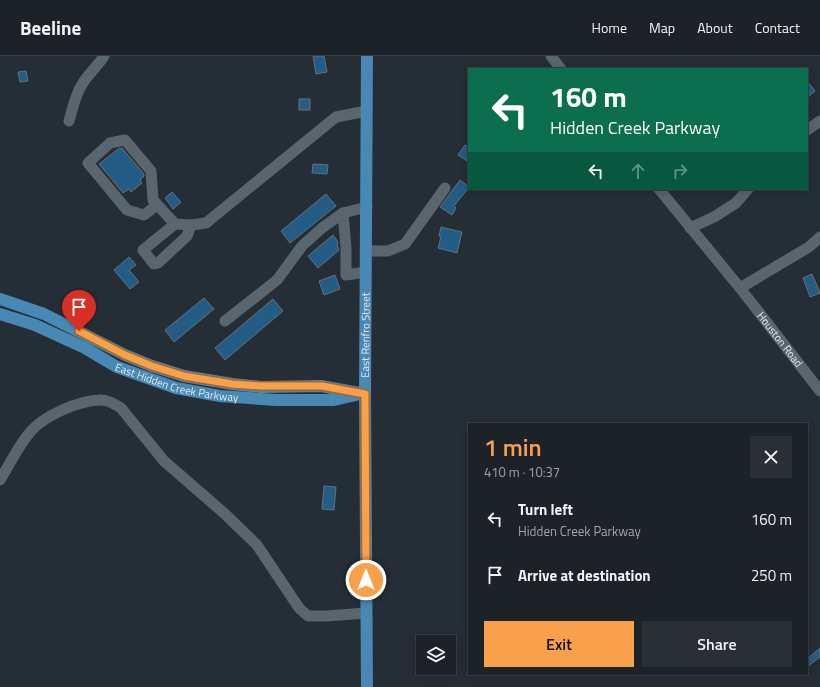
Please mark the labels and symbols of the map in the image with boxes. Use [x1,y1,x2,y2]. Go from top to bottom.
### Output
pin [62,290,96,331]
street label: East Renfro Street [357,292,374,378]
street label: Houston Road [753,308,807,371]
street label: East Hidden Creek Parkway [113,359,239,405]
position arrow [345,559,387,601]

